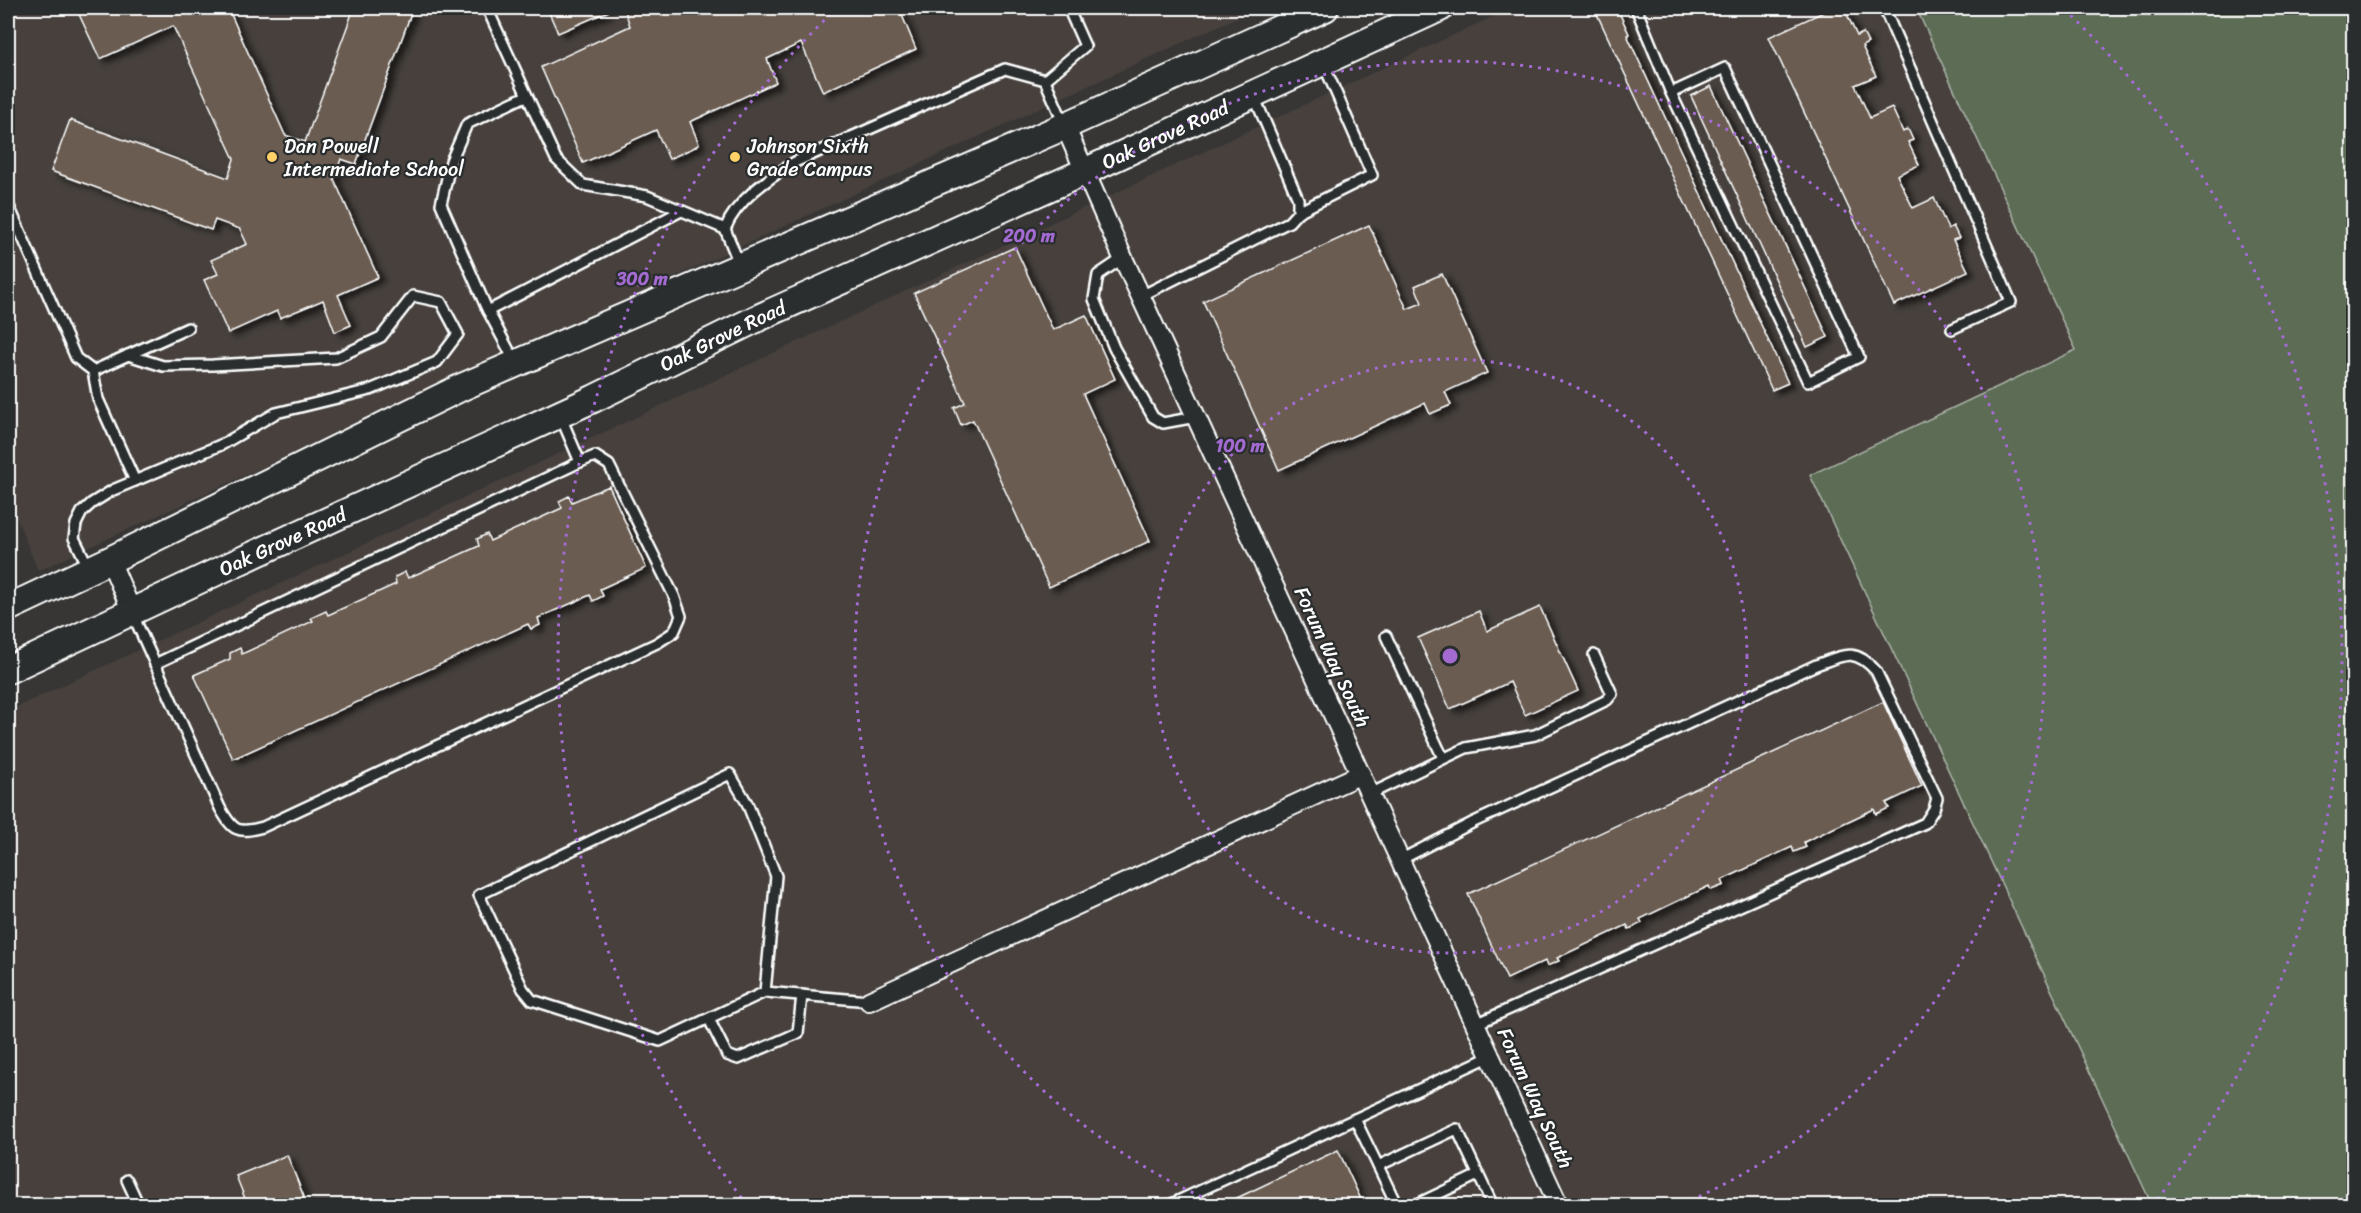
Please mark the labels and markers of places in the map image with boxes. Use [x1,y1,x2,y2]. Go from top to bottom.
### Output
place label: Dan Powell Intermediate School [283,129,464,187]
place label: Johnson Sixth Grade Campus [746,129,873,187]
marker: Dan Powell Intermediate School [265,150,279,164]
marker: Johnson Sixth Grade Campus [728,150,742,164]
centre of rings [1440,646,1460,666]

